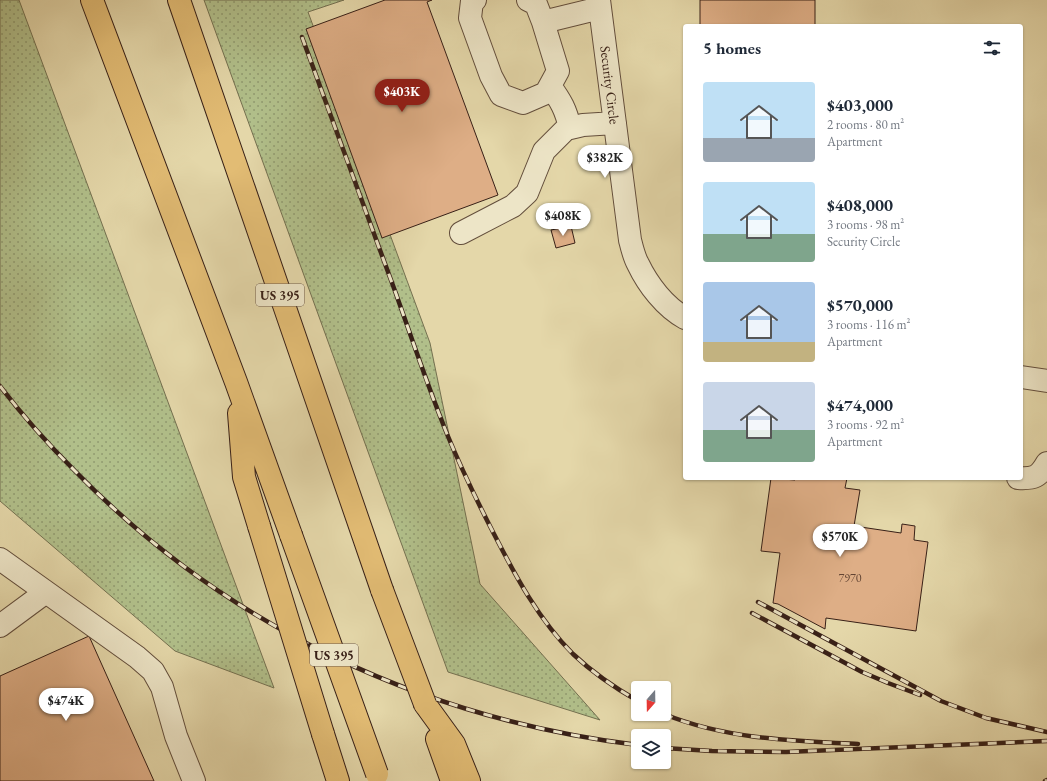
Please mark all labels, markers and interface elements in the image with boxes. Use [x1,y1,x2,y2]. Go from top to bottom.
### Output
text: 5 homes [703,37,761,59]
icon: filters [981,37,1003,59]
street label: Security Circle [596,45,624,126]
pin: $403K [374,79,430,113]
text: $403K [384,83,420,100]
text: $403,000 [827,94,893,116]
icon: home [735,98,783,146]
text: 2 rooms · 80 m² [827,116,904,133]
text: Apartment [827,133,882,150]
pin: $382K [577,145,633,179]
text: $382K [587,149,623,166]
text: $408,000 [827,194,893,216]
icon: home [735,198,783,246]
pin: $408K [535,203,591,237]
text: $408K [545,207,581,224]
text: 3 rooms · 98 m² [827,216,904,233]
text: Security Circle [827,233,900,250]
road number: US 395 [256,284,304,306]
text: $570,000 [827,294,893,316]
icon: home [735,298,783,346]
text: 3 rooms · 116 m² [827,316,911,333]
text: Apartment [827,333,882,350]
text: $474,000 [827,394,893,416]
icon: home [735,398,783,446]
text: 3 rooms · 92 m² [827,416,904,433]
text: Apartment [827,433,882,450]
pin: $570K [812,524,868,558]
text: $570K [822,528,858,545]
house number: 7970 [838,570,862,586]
road number: US 395 [310,644,358,666]
north arrow [631,681,671,721]
map controls [631,681,671,769]
pin: $474K [38,688,94,722]
text: $474K [48,692,84,709]
button: layers [631,729,671,769]

